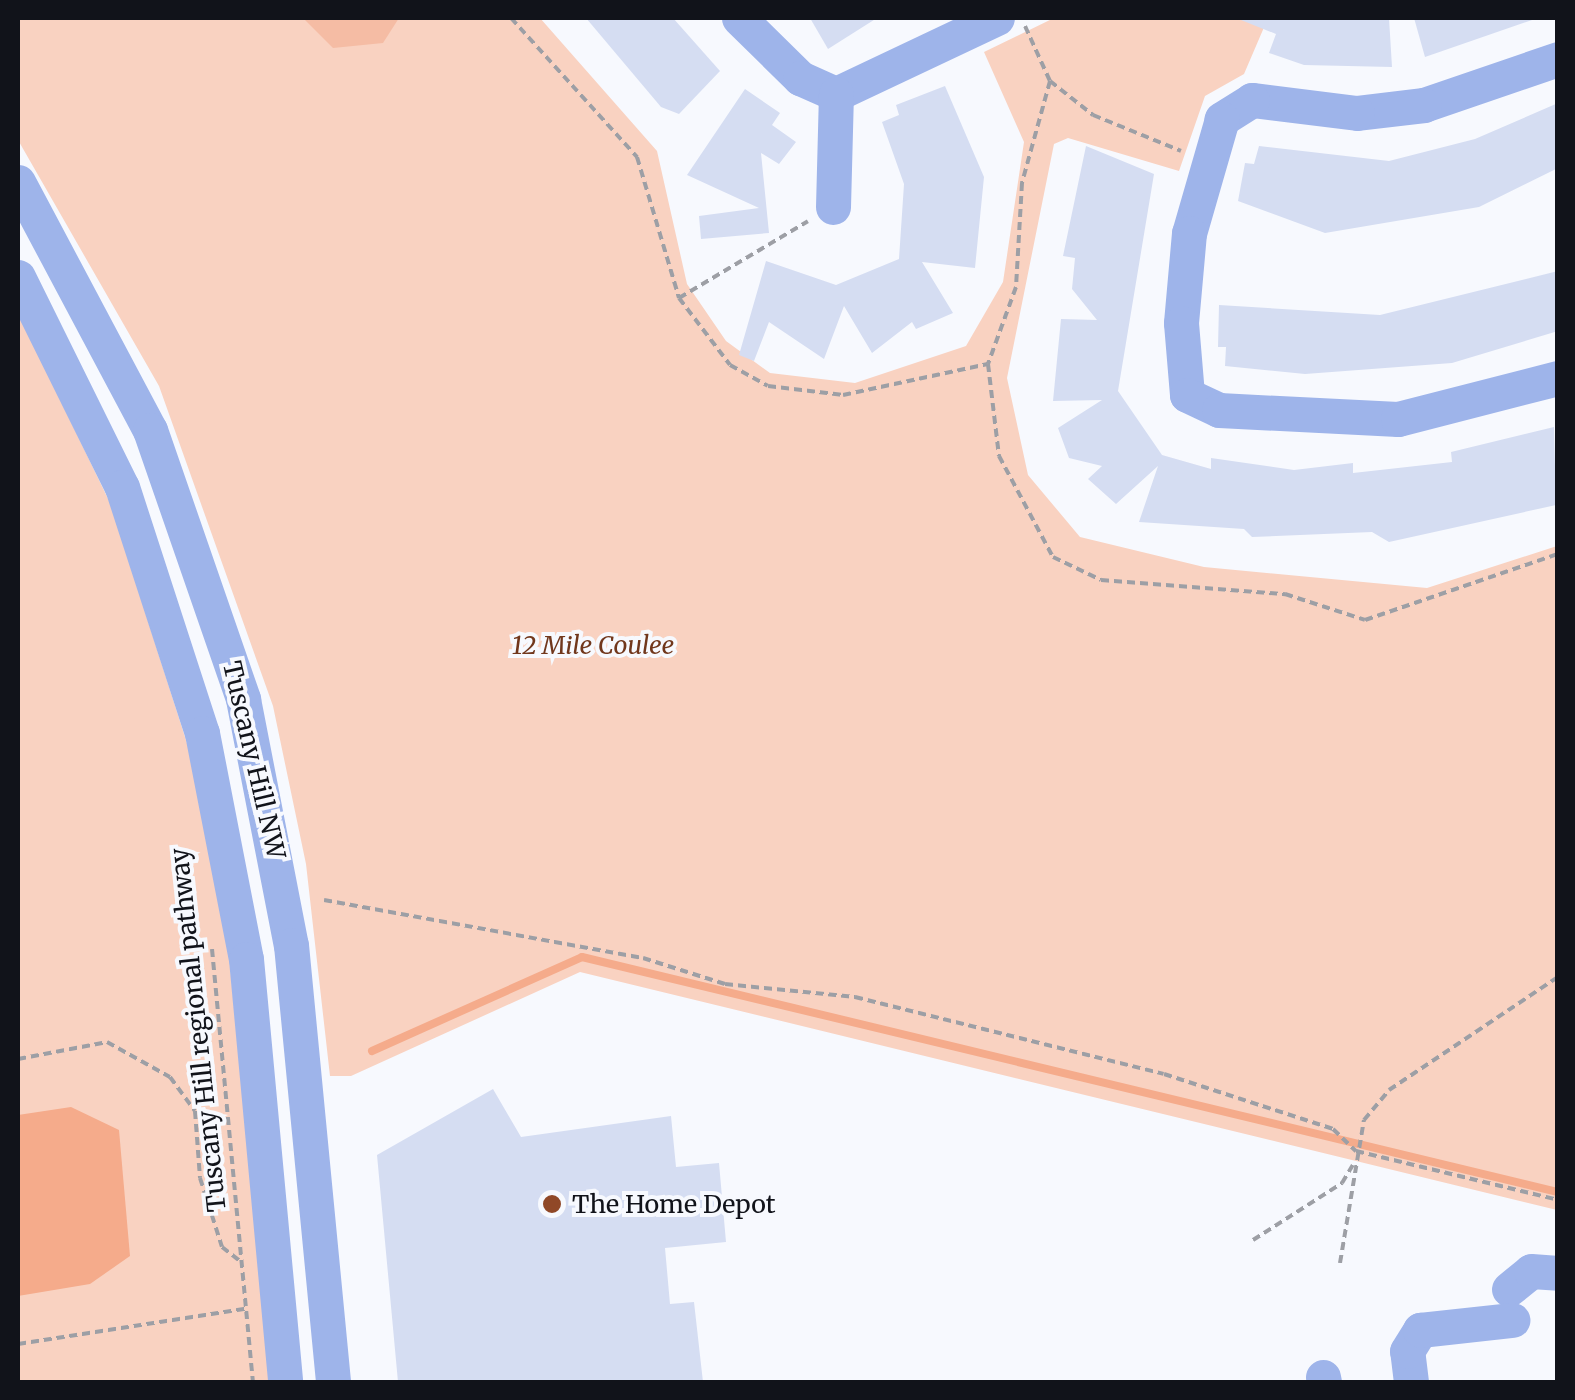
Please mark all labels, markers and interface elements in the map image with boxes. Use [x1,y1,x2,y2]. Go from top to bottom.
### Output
park label: 12 Mile Coulee [512,630,674,660]
street label: Tuscany Hill NW [217,658,291,862]
street label: Tuscany Hill regional pathway [164,847,232,1213]
place label: The Home Depot [572,1189,776,1219]
marker: The Home Depot [541,1193,563,1215]

